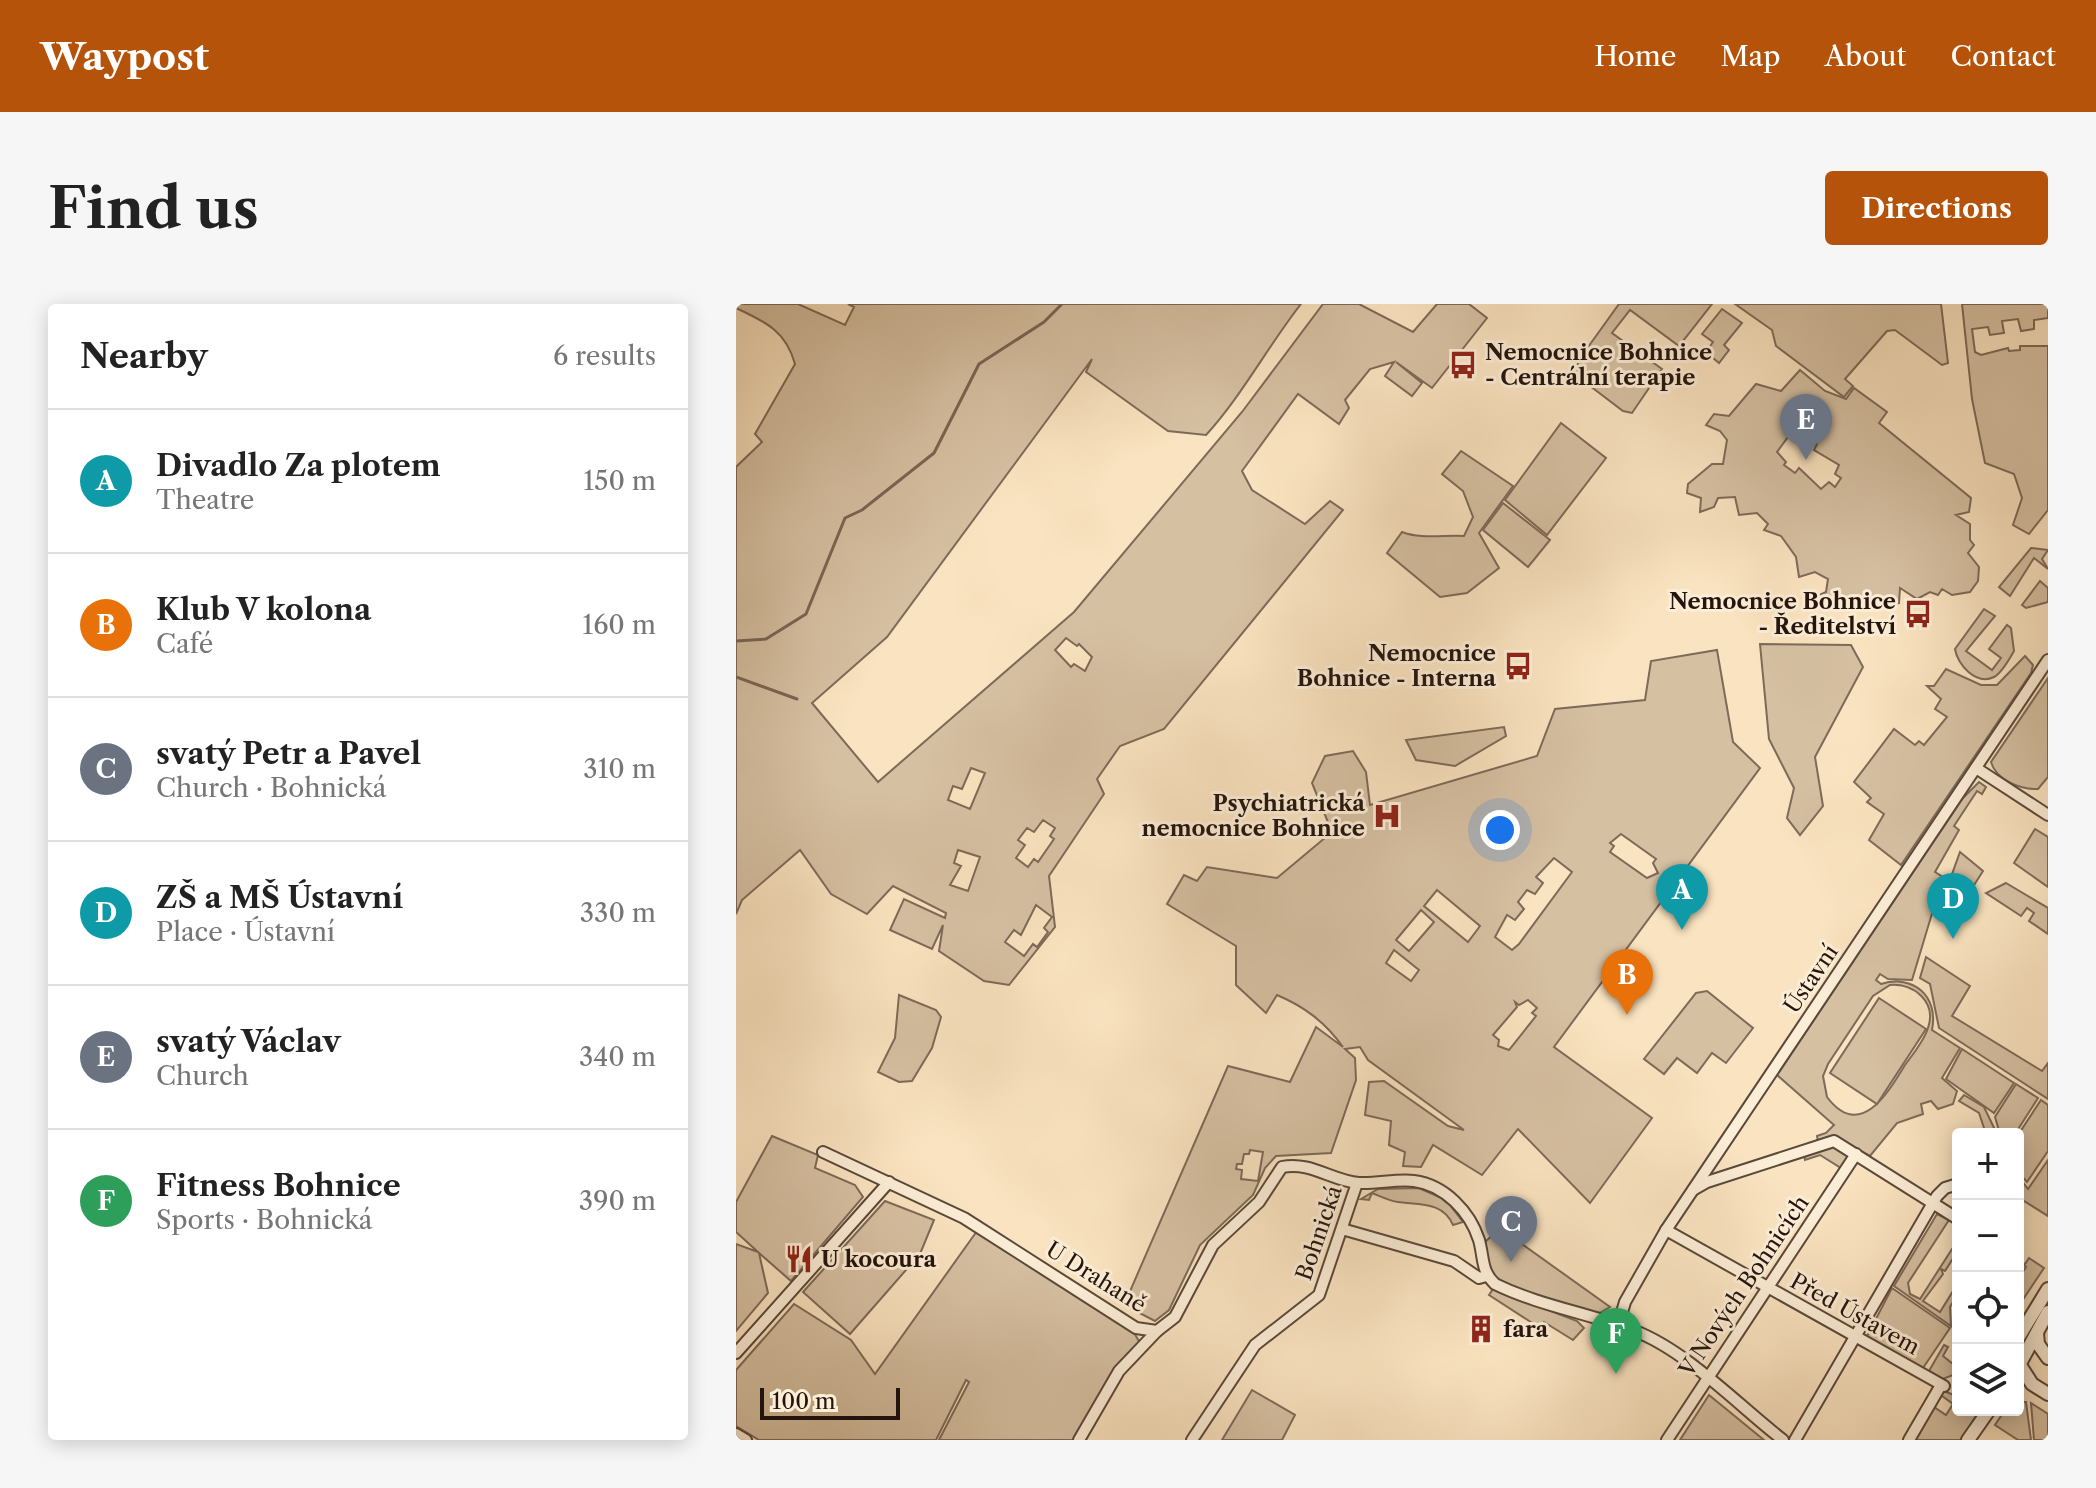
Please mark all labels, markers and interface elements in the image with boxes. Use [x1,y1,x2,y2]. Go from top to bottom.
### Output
text: Waypost [40,33,209,80]
text: Home [1594,39,1676,73]
text: Map [1720,39,1780,73]
text: About [1824,39,1906,73]
text: Contact [1950,39,2056,73]
button: Directions [1825,171,2048,245]
text: Find us [48,174,259,243]
text: Nearby [80,335,208,377]
place label: Nemocnice Bohnice - Centrální terapie [1485,339,1712,391]
text: 6 results [553,340,656,372]
bus stop icon: Nemocnice Bohnice - Centrální terapie [1448,350,1478,380]
pin: E [1780,394,1832,460]
text: Divadlo Za plotem [156,447,441,484]
text: A [96,465,116,497]
text: 150 m [583,465,656,497]
text: Theatre [156,484,254,516]
place label: Nemocnice Bohnice - Ředitelství [1669,588,1896,640]
text: Klub V kolona [156,591,371,628]
bus stop icon: Nemocnice Bohnice - Ředitelství [1903,599,1933,629]
text: B [96,609,116,641]
text: 160 m [582,609,656,641]
text: Café [156,628,213,660]
place label: Nemocnice Bohnice - Interna [1297,640,1496,692]
bus stop icon: Nemocnice Bohnice - Interna [1503,651,1533,681]
text: svatý Petr a Pavel [156,735,421,772]
text: C [96,753,116,785]
text: 310 m [583,753,656,785]
text: Church · Bohnická [156,772,386,804]
place label: Psychiatrická nemocnice Bohnice [1141,790,1365,842]
hospital icon: Psychiatrická nemocnice Bohnice [1372,801,1402,831]
your location [1480,810,1520,850]
pin: A [1656,864,1708,930]
pin: D [1927,873,1979,939]
text: ZŠ a MŠ Ústavní [156,879,403,916]
text: D [95,897,117,929]
text: 330 m [580,897,656,929]
text: Place · Ústavní [156,916,335,948]
street label: Ústavní [1777,939,1844,1018]
pin: B [1601,949,1653,1015]
text: svatý Václav [156,1023,341,1060]
text: E [97,1041,115,1073]
text: 340 m [579,1041,656,1073]
text: Church [156,1060,249,1092]
map controls [1952,1128,2024,1416]
button: + [1952,1128,2024,1200]
text: Fitness Bohnice [156,1167,401,1204]
street label: Bohnická [1290,1182,1348,1284]
text: F [97,1185,115,1217]
text: 390 m [579,1185,656,1217]
street label: V Nových Bohnicích [1673,1190,1815,1383]
pin: C [1485,1196,1537,1262]
button: − [1952,1200,2024,1272]
text: Sports · Bohnická [156,1204,373,1236]
street label: U Drahaně [1041,1236,1151,1318]
restaurant icon: U kocoura [784,1244,814,1274]
place label: U kocoura [821,1246,937,1273]
street label: Před Ústavem [1786,1266,1925,1361]
button: locate [1952,1272,2024,1344]
pin: F [1590,1308,1642,1374]
building icon: fara [1466,1314,1496,1344]
place label: fara [1503,1316,1548,1343]
button: layers [1952,1344,2024,1416]
scale bar [760,1384,900,1420]
text: 100 m [772,1388,835,1415]

